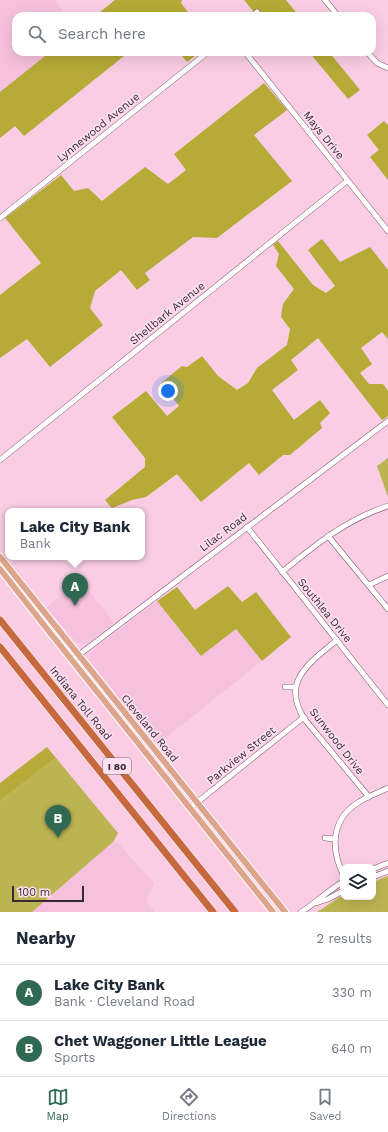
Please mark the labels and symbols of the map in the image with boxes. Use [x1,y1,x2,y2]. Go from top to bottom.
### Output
street label: Lynnewood Avenue [54,90,142,165]
street label: Mays Drive [300,109,347,162]
street label: Shellbark Avenue [127,279,207,348]
your location [158,381,178,401]
street label: Lilac Road [197,510,250,554]
pin: A [62,573,88,606]
street label: Southlea Drive [295,576,354,645]
street label: Indiana Toll Road [47,664,114,743]
street label: Cleveland Road [118,692,181,765]
street label: Sunwood Drive [307,705,367,777]
street label: Parkview Street [204,724,278,787]
road number: I 80 [103,758,131,774]
pin: B [45,805,71,838]
scale bar [12,884,84,903]

